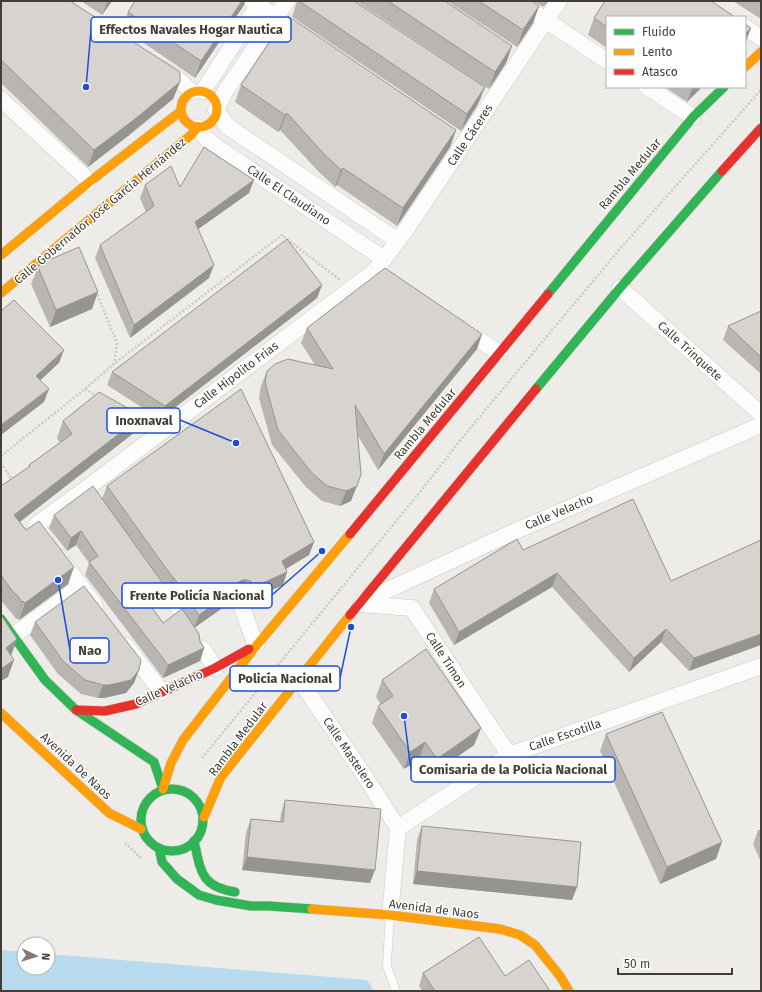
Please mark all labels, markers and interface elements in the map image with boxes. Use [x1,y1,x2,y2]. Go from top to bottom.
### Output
legend [606,16,746,88]
callout: Effectos Navales Hogar Nautica [91,17,291,42]
text: Effectos Navales Hogar Nautica [99,22,283,37]
text: Fluido [642,25,676,39]
text: Lento [642,45,672,59]
text: Atasco [642,65,678,79]
street label: Calle Cáceres [444,101,496,168]
street label: Calle Gobernador José García Hernández [11,135,189,287]
street label: Rambla Medular [596,135,664,213]
street label: Calle El Claudiano [245,162,333,228]
street label: Calle Trinquete [655,318,725,384]
street label: Calle Hipolito Frias [191,338,281,411]
street label: Rambla Medular [391,385,459,463]
callout: Inoxnaval [107,408,180,433]
text: Inoxnaval [115,413,173,428]
street label: Calle Velacho [523,491,595,533]
callout: Frente Policía Nacional [122,583,272,608]
text: Frente Policía Nacional [130,588,264,603]
street label: Calle Timon [423,630,469,690]
callout: Nao [70,638,109,663]
text: Nao [78,643,102,658]
callout: Policía Nacional [230,666,340,691]
street label: Calle Velacho [133,667,205,709]
text: Policía Nacional [238,671,332,686]
street label: Rambla Medular [206,699,271,779]
street label: Calle Mastelero [320,715,378,791]
street label: Calle Escotilla [527,716,603,754]
street label: Avenida De Naos [38,730,114,803]
callout: Comisaria de la Policia Nacional [411,757,615,782]
text: Comisaria de la Policia Nacional [419,762,607,777]
street label: Avenida de Naos [388,897,480,922]
north arrow [16,936,56,976]
scale bar [618,950,732,976]
text: N [39,953,52,961]
text: 50 m [624,957,650,971]

